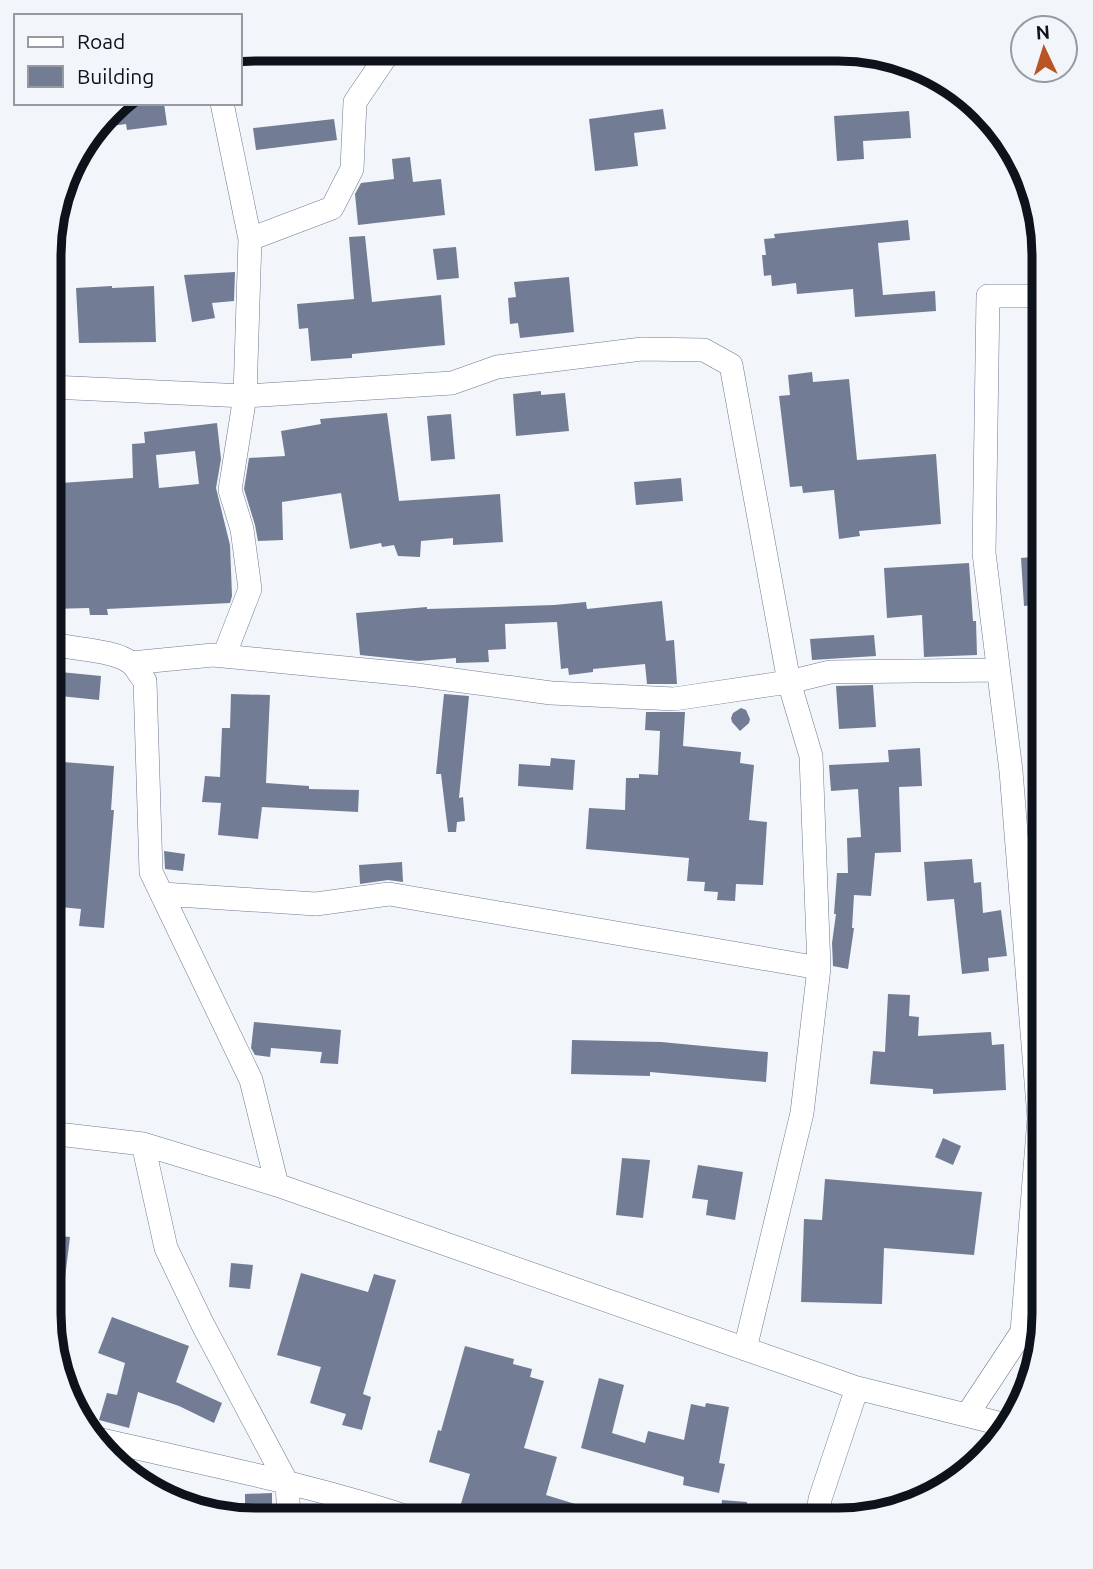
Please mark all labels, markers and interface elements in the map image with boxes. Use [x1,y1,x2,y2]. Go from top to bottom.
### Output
legend [14,14,242,105]
north arrow [1009,14,1079,84]
text: N [1035,21,1051,44]
text: Road [77,29,125,53]
text: Building [77,64,154,88]

